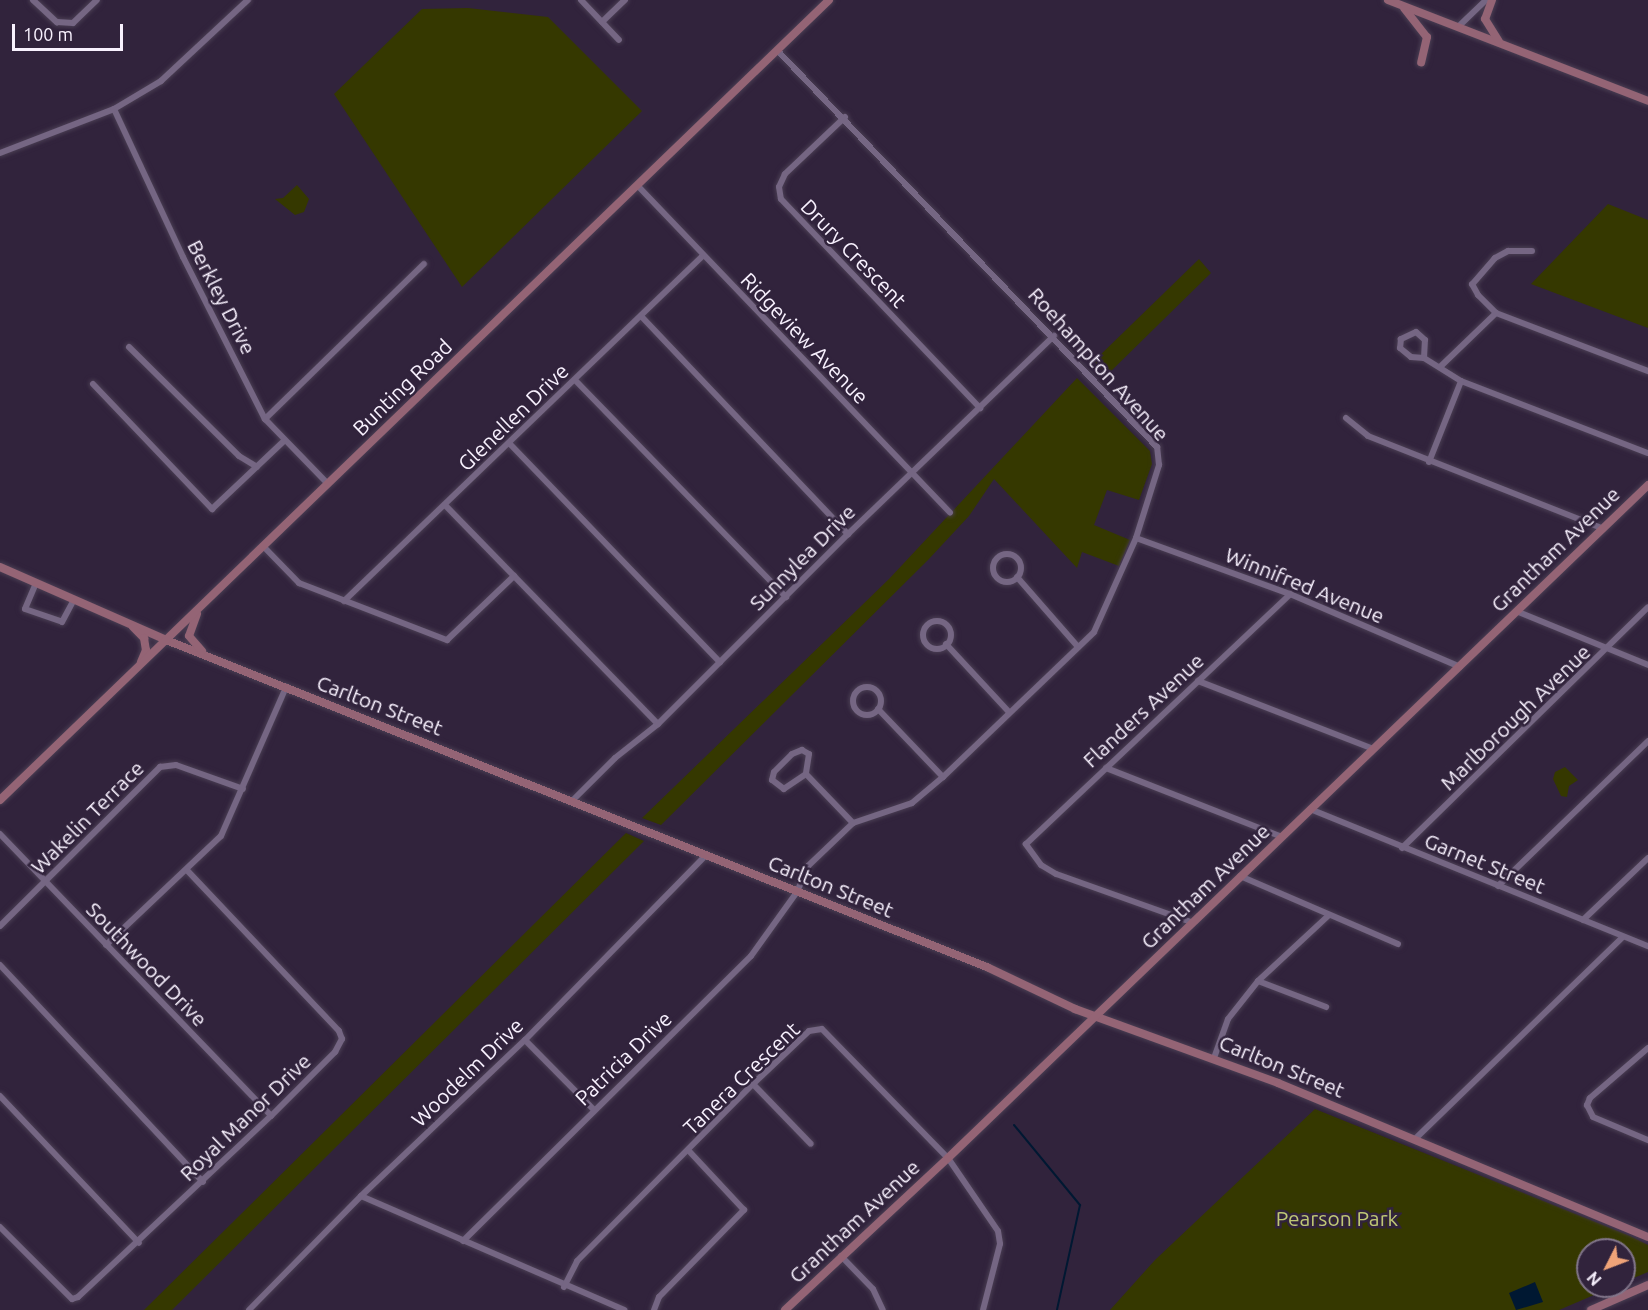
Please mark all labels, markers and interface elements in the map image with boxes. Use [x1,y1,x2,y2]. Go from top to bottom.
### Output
scale bar [15,12,126,50]
text: 100 m [23,24,73,44]
street label: Drury Crescent [796,193,912,313]
street label: Berkley Drive [182,236,262,358]
street label: Ridgeview Avenue [736,267,874,409]
street label: Roehampton Avenue [1023,282,1175,446]
street label: Bunting Road [347,333,457,441]
street label: Glenellen Drive [453,358,573,476]
street label: Grantham Avenue [1485,481,1625,617]
street label: Sunnylea Drive [744,499,860,615]
street label: Winnifred Avenue [1222,542,1388,628]
street label: Marlborough Avenue [1435,639,1595,795]
street label: Flanders Avenue [1077,648,1209,772]
street label: Carlton Street [313,669,447,741]
street label: Wakelin Terrace [25,755,149,879]
street label: Grantham Avenue [1135,818,1275,954]
street label: Garnet Street [1421,827,1549,899]
street label: Carlton Street [765,849,897,923]
street label: Southwood Drive [81,897,213,1031]
street label: Patricia Drive [569,1006,677,1110]
street label: Woodelm Drive [406,1012,528,1132]
street label: Tanera Crescent [678,1016,804,1140]
street label: Carlton Street [1216,1029,1348,1103]
street label: Royal Manor Drive [174,1048,316,1186]
street label: Grantham Avenue [783,1154,925,1288]
park label: Pearson Park [1276,1205,1398,1231]
north arrow [1576,1238,1636,1298]
text: N [1583,1268,1605,1289]

